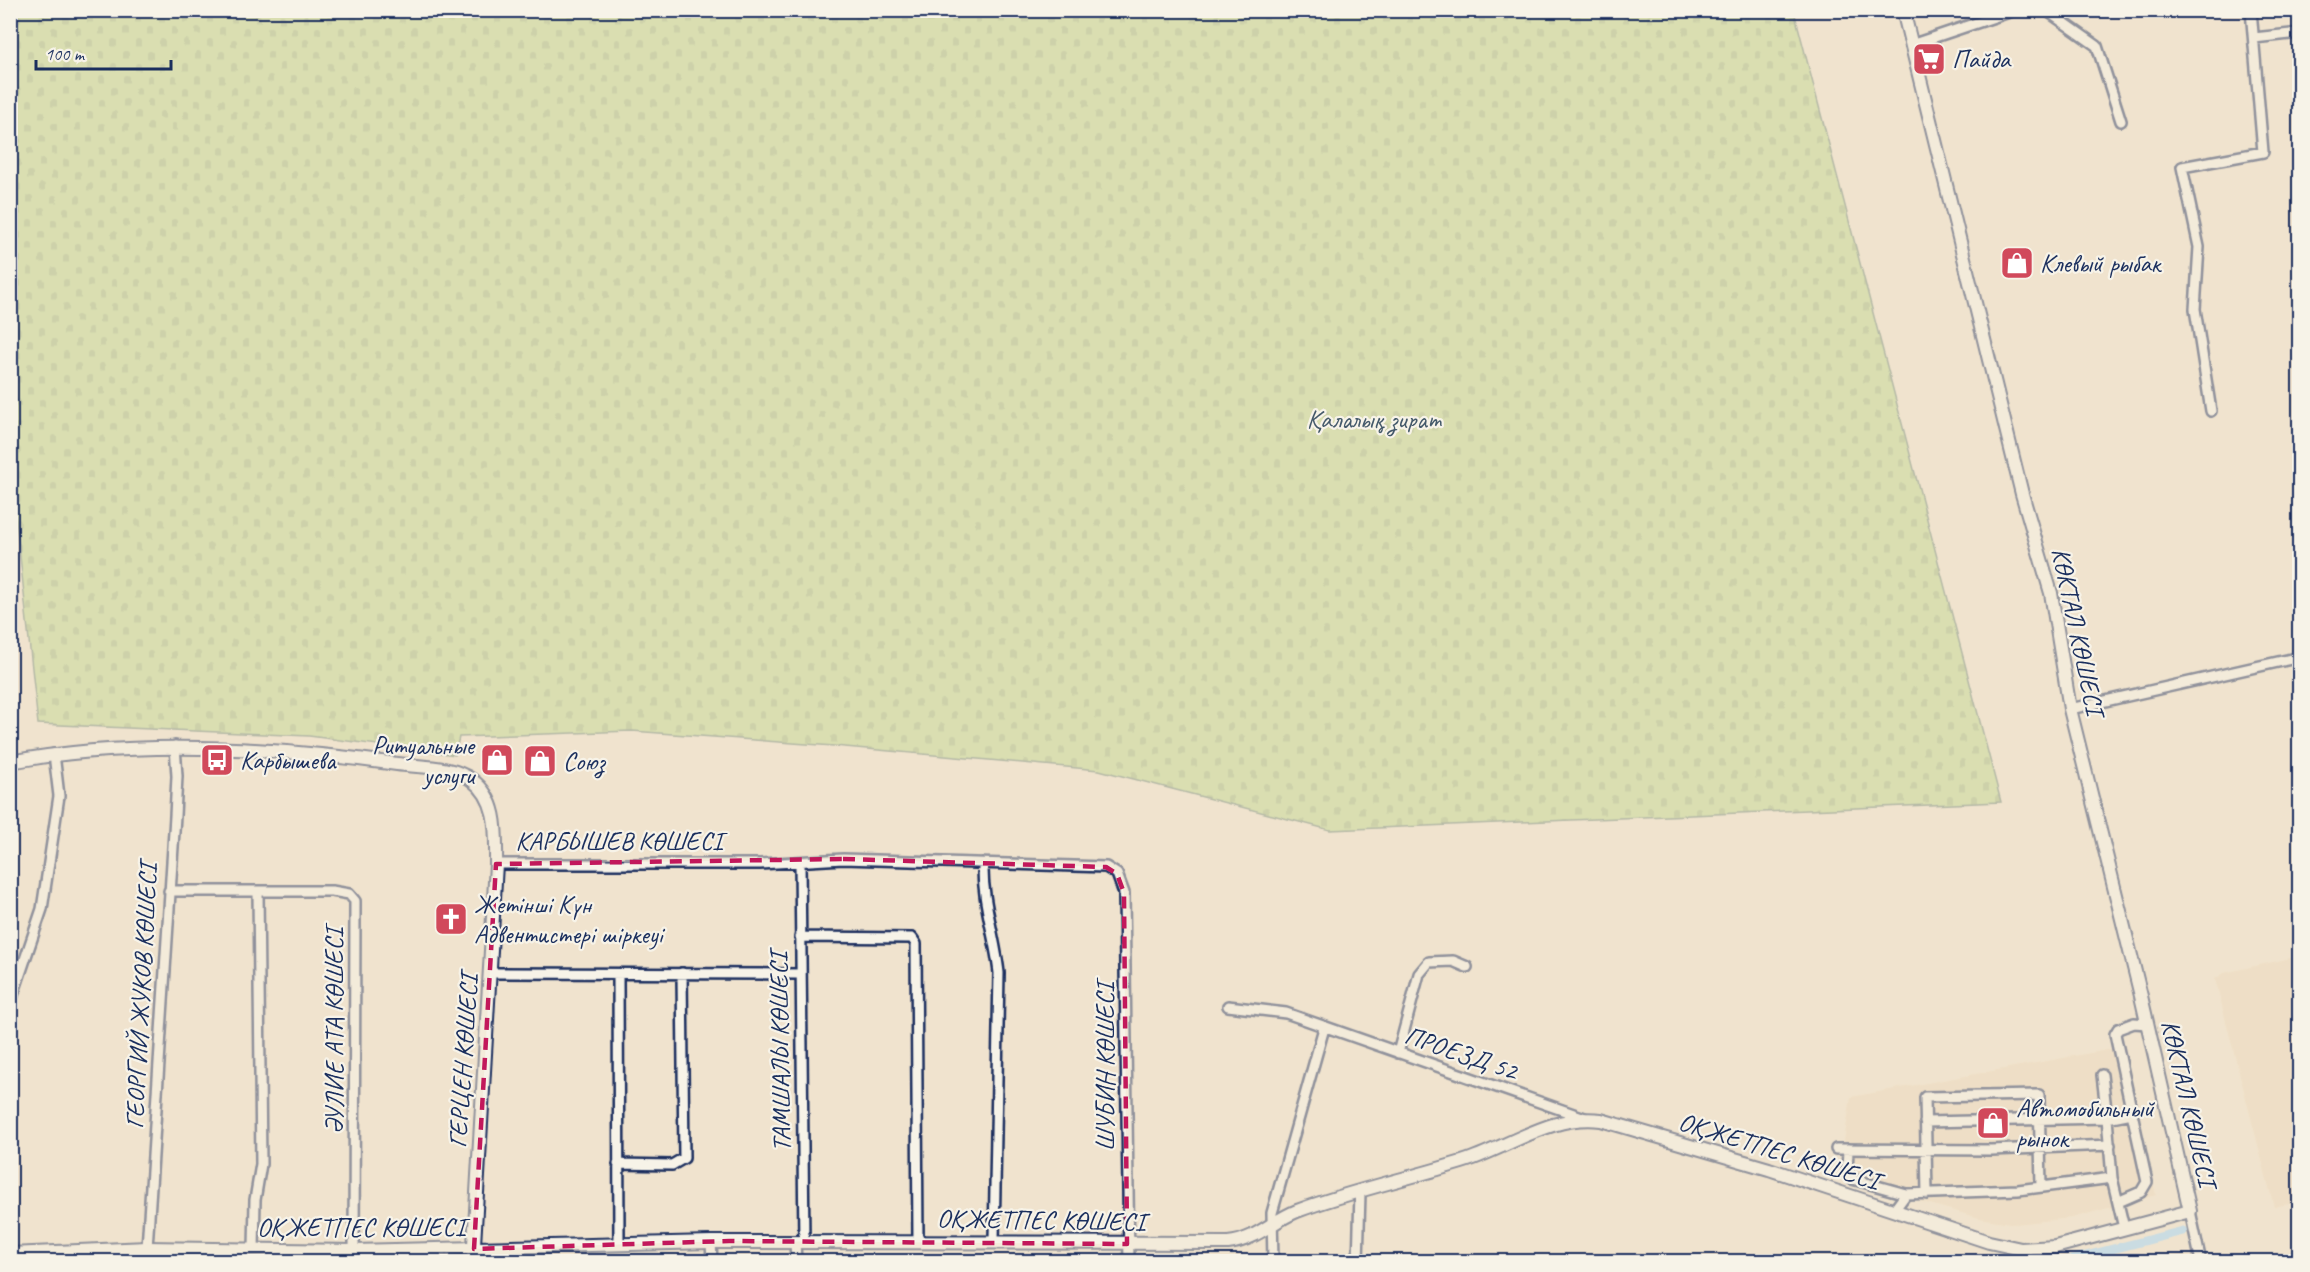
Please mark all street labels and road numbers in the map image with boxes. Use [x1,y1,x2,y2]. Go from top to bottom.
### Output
street label: КӨКТАЛ КӨШЕСІ [2044,545,2113,723]
street label: КАРБЫШЕВ КӨШЕСІ [516,825,728,858]
street label: ГЕОРГИЙ ЖУКОВ КӨШЕСІ [118,857,165,1130]
street label: ӘУЛИЕ АТА КӨШЕСІ [318,922,351,1134]
street label: ТАМШАЛЫ КӨШЕСІ [762,946,798,1152]
street label: ГЕРЦЕН КӨШЕСІ [440,967,486,1149]
street label: ШУБИН КӨШЕСІ [1089,977,1122,1151]
street label: КӨКТАЛ КӨШЕСІ [2154,1017,2225,1195]
street label: ПРОЕЗД 52 [1400,1018,1524,1088]
street label: ОҚЖЕТПЕС КӨШЕСІ [1675,1105,1889,1199]
street label: ОҚЖЕТПЕС КӨШЕСІ [937,1202,1151,1238]
street label: ОҚЖЕТПЕС КӨШЕСІ [257,1211,471,1244]

